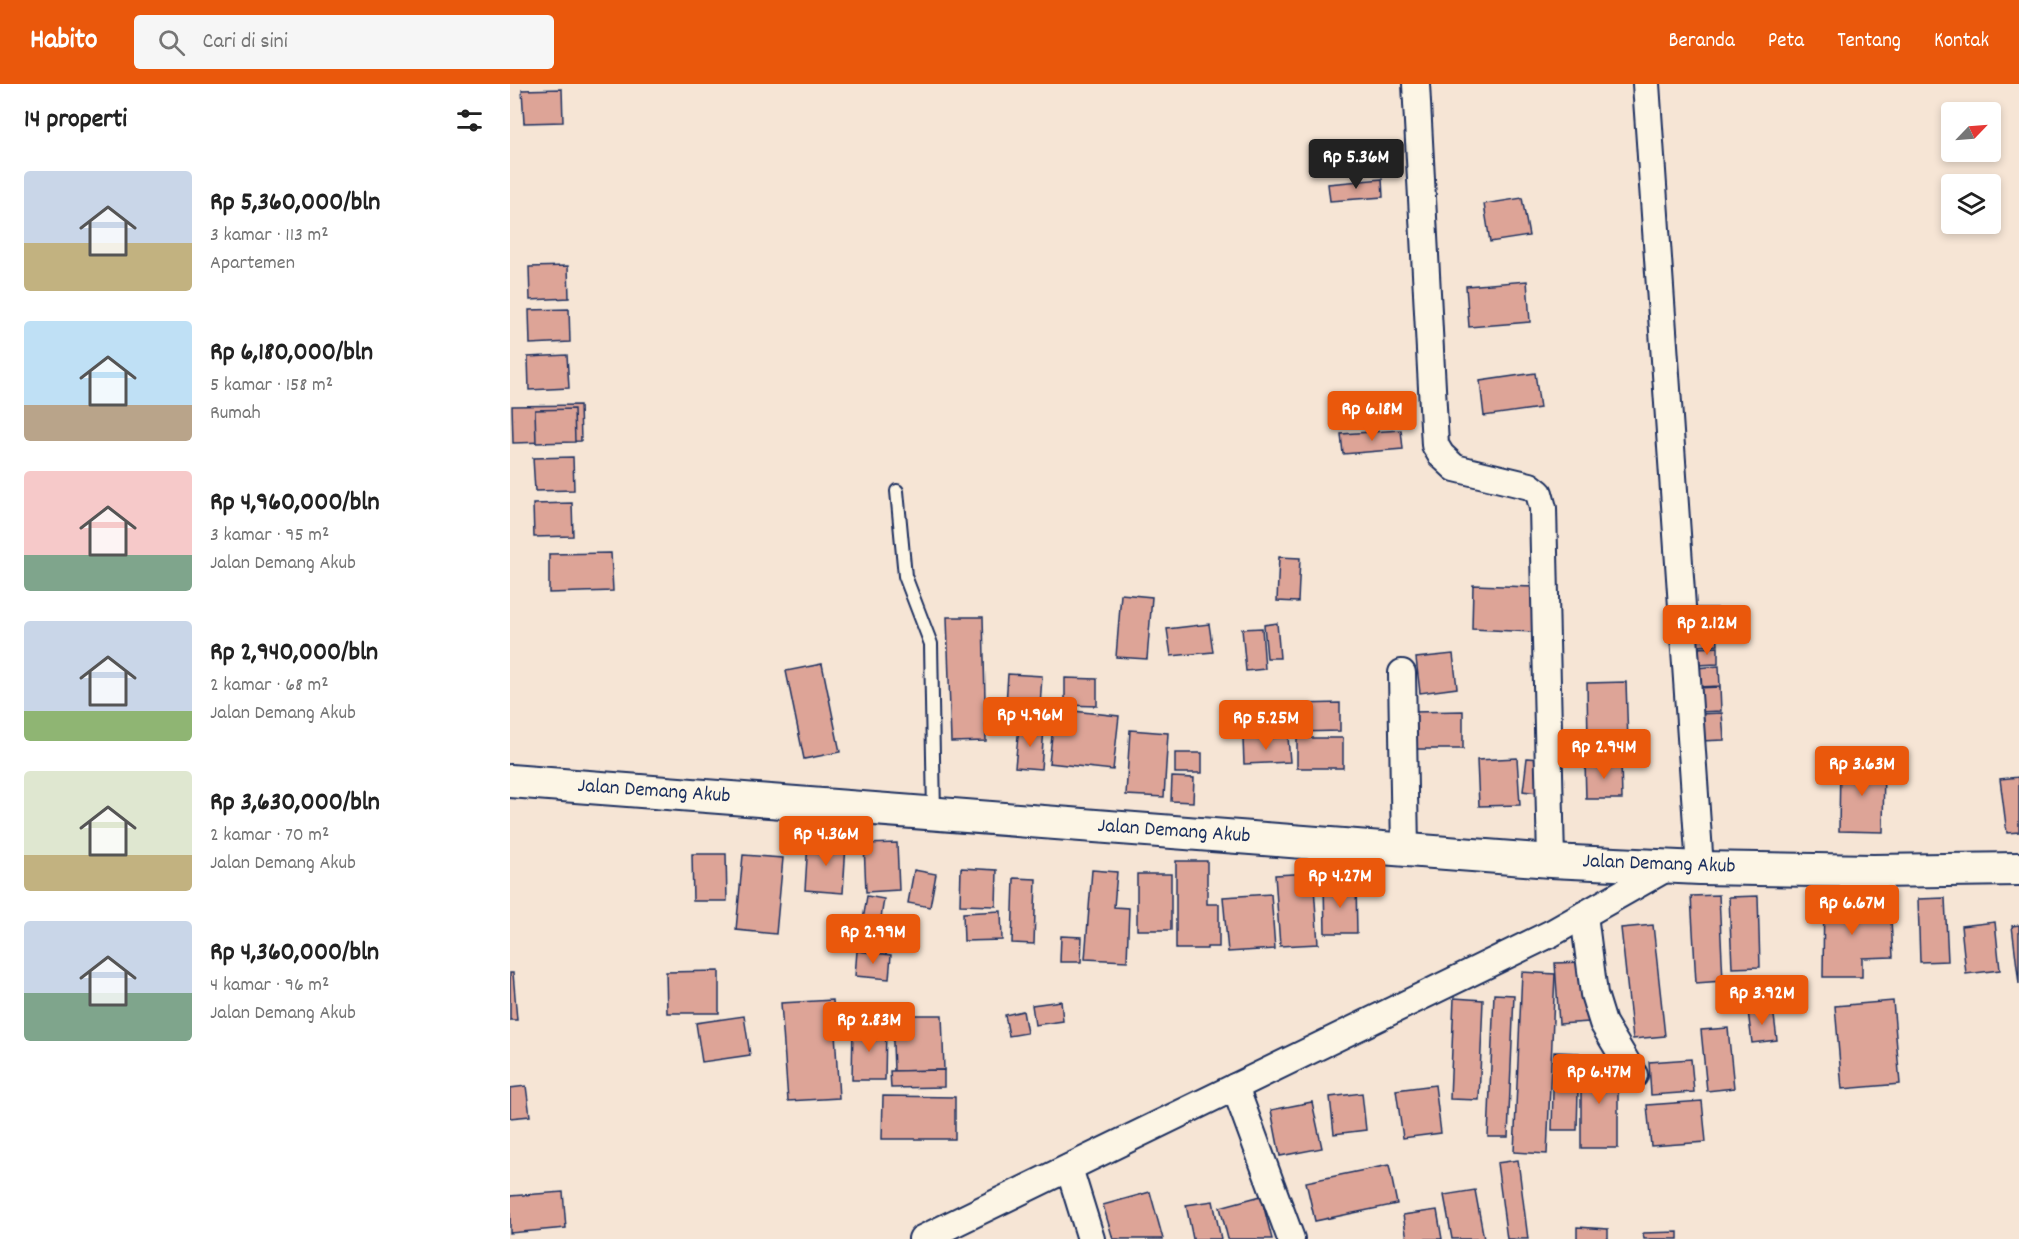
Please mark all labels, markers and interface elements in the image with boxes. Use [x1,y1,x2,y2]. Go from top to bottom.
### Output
search box [134,15,554,69]
text: Habito [30,22,98,62]
icon: search [155,26,188,59]
text: Cari di sini [203,27,288,58]
text: Beranda [1669,27,1735,57]
text: Peta [1768,27,1804,57]
text: Tentang [1837,27,1901,57]
text: Kontak [1934,27,1989,57]
text: 14 properti [24,102,127,139]
north arrow [1941,102,2001,162]
map controls [1941,102,2001,234]
icon: filters [453,104,486,137]
pin: Rp 5.36M [1294,139,1418,190]
text: Rp 5.36M [1323,144,1389,172]
button: layers [1941,174,2001,234]
text: Rp 5,360,000/bln [210,185,380,222]
icon: home [72,195,144,267]
text: 3 kamar · 113 m² [210,222,329,250]
text: Apartemen [210,250,295,278]
text: Rp 6,180,000/bln [210,335,373,372]
icon: home [72,345,144,417]
text: 5 kamar · 158 m² [210,372,333,400]
pin: Rp 6.18M [1310,391,1434,442]
text: Rp 6.18M [1342,396,1402,424]
text: Rumah [210,400,261,428]
text: Rp 4,960,000/bln [210,485,379,522]
icon: home [72,495,144,567]
text: 3 kamar · 95 m² [210,522,329,550]
text: Jalan Demang Akub [210,550,356,578]
pin: Rp 2.12M [1645,605,1769,656]
text: Rp 2.12M [1677,610,1737,638]
text: Rp 2,940,000/bln [210,635,378,672]
icon: home [72,645,144,717]
text: 2 kamar · 68 m² [210,672,329,700]
pin: Rp 4.96M [968,697,1092,748]
text: Jalan Demang Akub [210,700,356,728]
pin: Rp 5.25M [1204,700,1328,751]
text: Rp 4.96M [997,702,1063,730]
text: Rp 5.25M [1233,705,1299,733]
pin: Rp 2.94M [1542,729,1666,780]
text: Rp 2.94M [1572,734,1636,762]
pin: Rp 3.63M [1800,746,1924,797]
text: Rp 3.63M [1829,751,1895,779]
street label: Jalan Demang Akub [577,772,731,812]
text: Rp 3,630,000/bln [210,785,380,822]
icon: home [72,795,144,867]
street label: Jalan Demang Akub [1097,812,1251,852]
pin: Rp 4.36M [764,816,888,867]
text: Rp 4.36M [793,821,859,849]
text: 2 kamar · 70 m² [210,822,329,850]
street label: Jalan Demang Akub [1582,847,1736,883]
text: Jalan Demang Akub [210,850,356,878]
pin: Rp 4.27M [1278,858,1402,909]
text: Rp 4.27M [1308,863,1372,891]
pin: Rp 6.67M [1790,885,1914,936]
text: Rp 6.67M [1819,890,1885,918]
pin: Rp 2.99M [811,914,935,965]
text: Rp 2.99M [840,919,906,947]
text: Rp 4,360,000/bln [210,935,379,972]
icon: home [72,945,144,1017]
text: 4 kamar · 96 m² [210,972,329,1000]
pin: Rp 3.92M [1700,975,1824,1026]
text: Rp 3.92M [1729,980,1795,1008]
text: Jalan Demang Akub [210,1000,356,1028]
pin: Rp 2.83M [807,1002,931,1053]
text: Rp 2.83M [837,1007,901,1035]
pin: Rp 6.47M [1537,1054,1661,1105]
text: Rp 6.47M [1567,1059,1631,1087]

